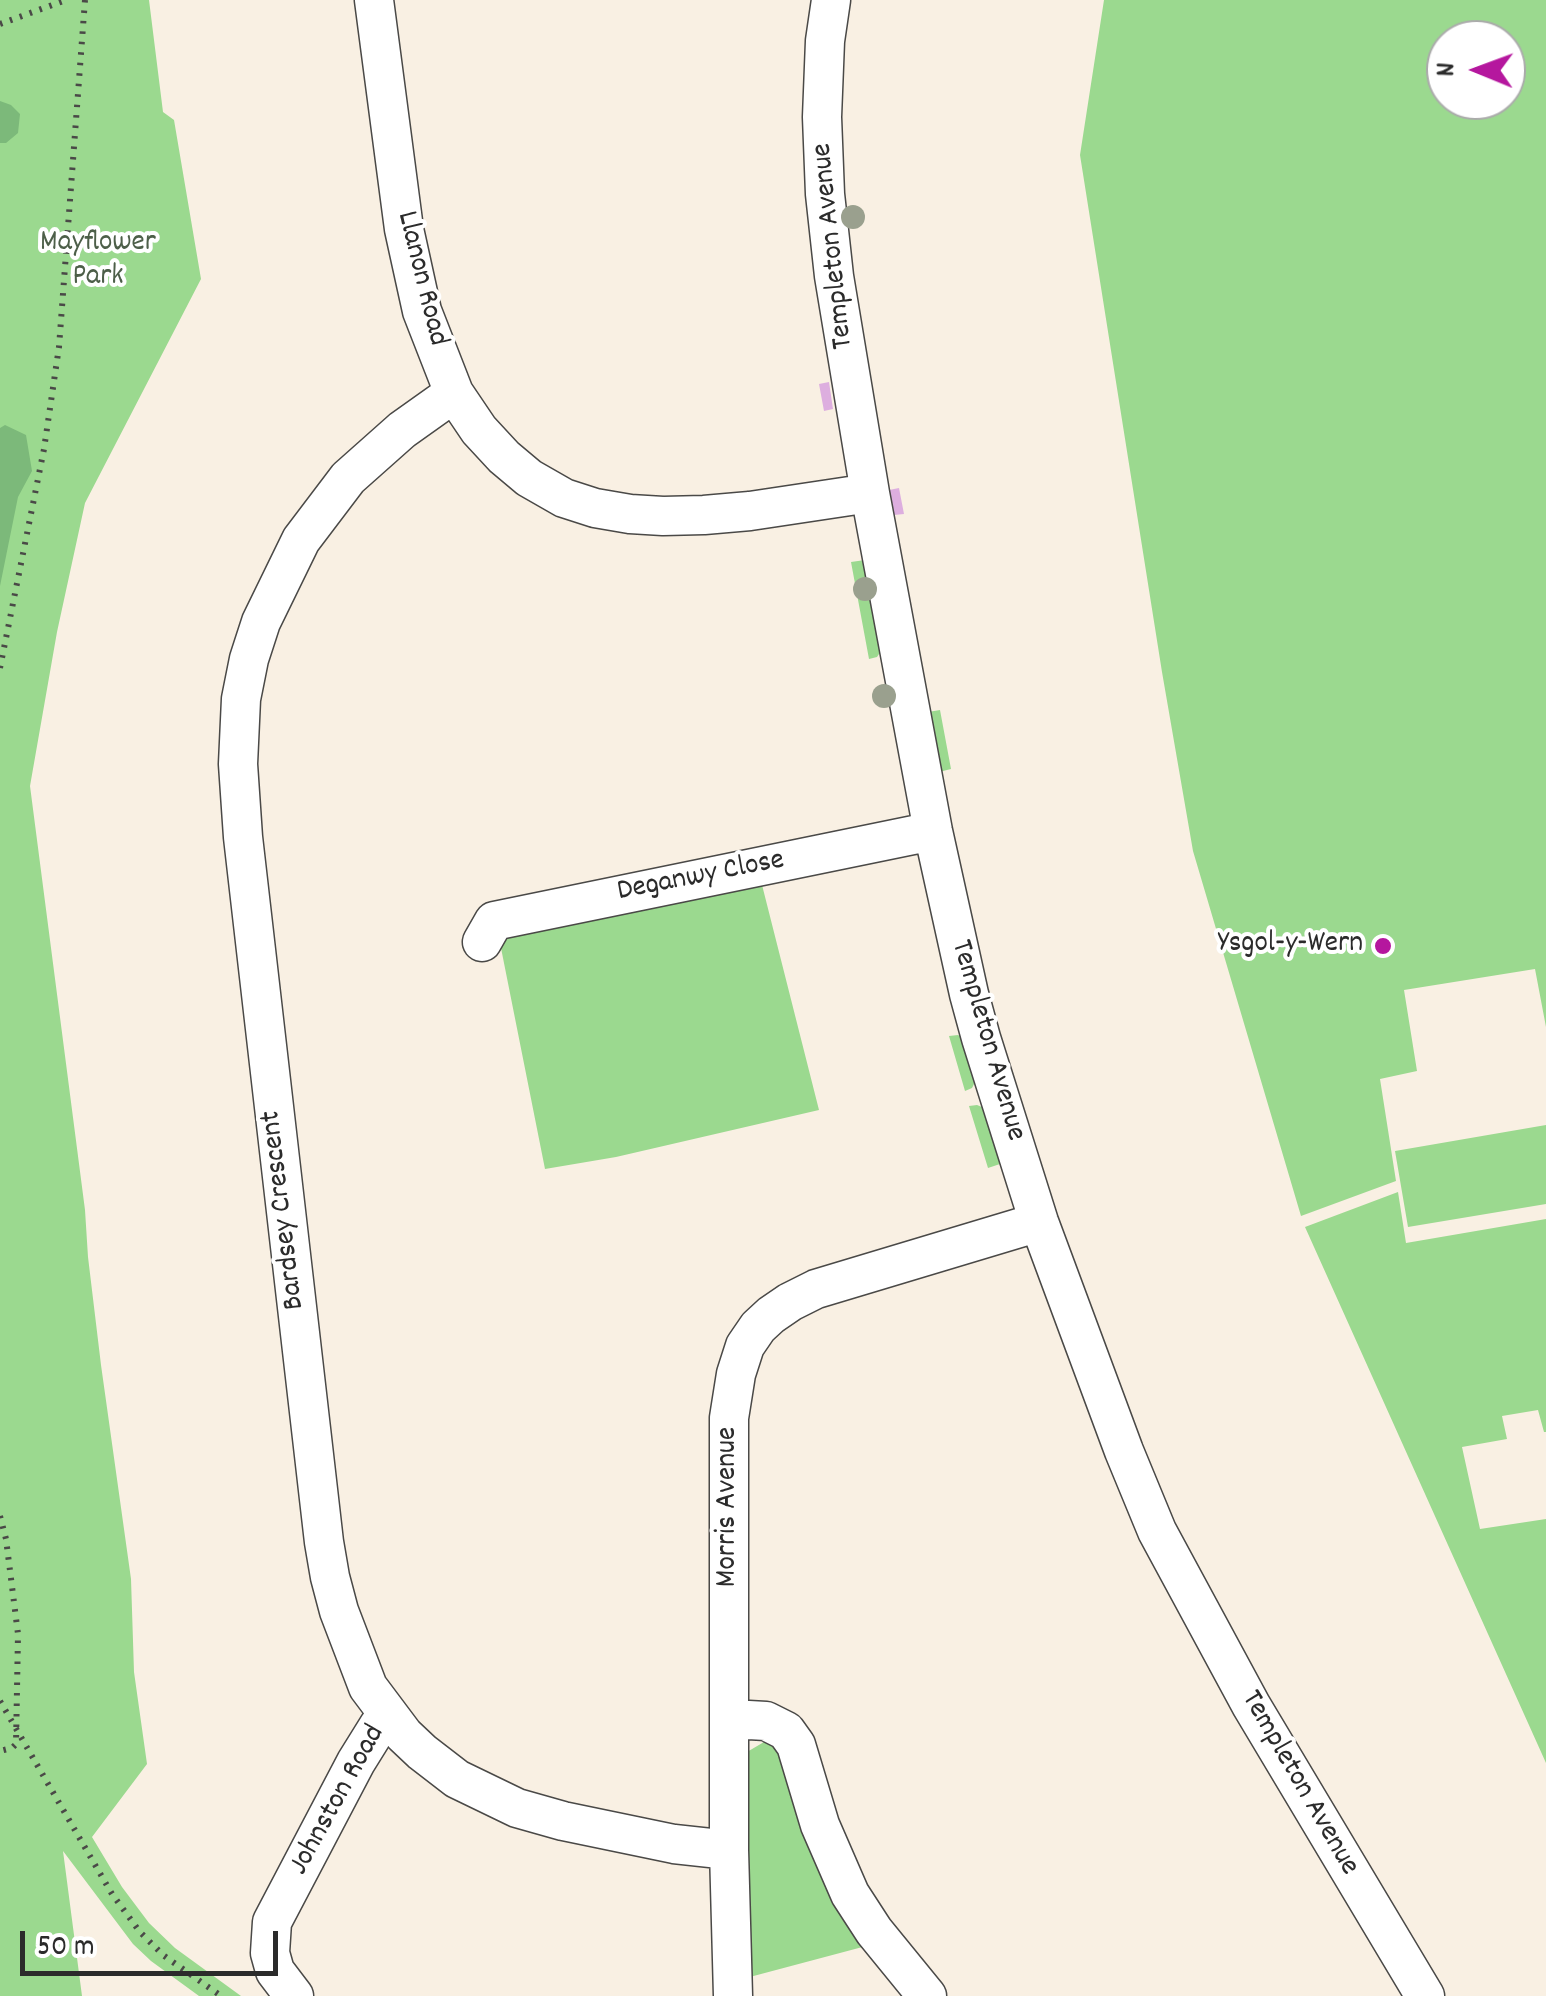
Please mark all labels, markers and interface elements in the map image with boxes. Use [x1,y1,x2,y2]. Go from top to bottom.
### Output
north arrow [1426,20,1526,120]
text: N [1428,62,1468,77]
street label: Templeton Avenue [806,141,864,351]
street label: Llanon Road [386,208,454,350]
park label: Mayflower Park [40,227,156,298]
street label: Deganwy Close [615,844,787,912]
place label: Ysgol-y-Wern [1218,928,1363,964]
marker: Ysgol-y-Wern [1372,935,1394,957]
street label: Templeton Avenue [940,936,1032,1146]
street label: Bardsey Crescent [255,1108,315,1312]
street label: Morris Avenue [712,1427,748,1587]
street label: Templeton Avenue [1231,1685,1365,1883]
street label: Johnston Road [283,1720,395,1882]
scale bar [25,1911,282,1973]
text: 50 m [37,1927,95,1970]

